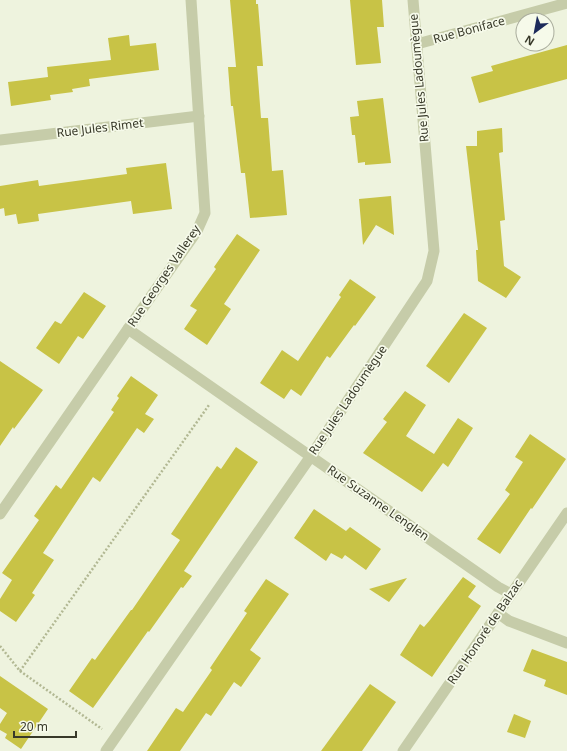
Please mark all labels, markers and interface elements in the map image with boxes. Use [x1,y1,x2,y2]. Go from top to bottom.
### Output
street label: Rue Boniface [431,12,507,47]
north arrow [515,12,555,52]
street label: Rue Jules Ladoumègue [404,13,433,143]
text: N [522,32,537,50]
street label: Rue Jules Rimet [56,114,145,141]
street label: Rue Georges Vallerey [123,221,205,330]
street label: Rue Jules Ladoumègue [305,341,391,458]
street label: Rue Suzanne Lenglen [324,461,433,544]
street label: Rue Honoré de Balzac [443,576,526,688]
scale bar [14,713,76,739]
text: 20 m [20,718,48,735]

